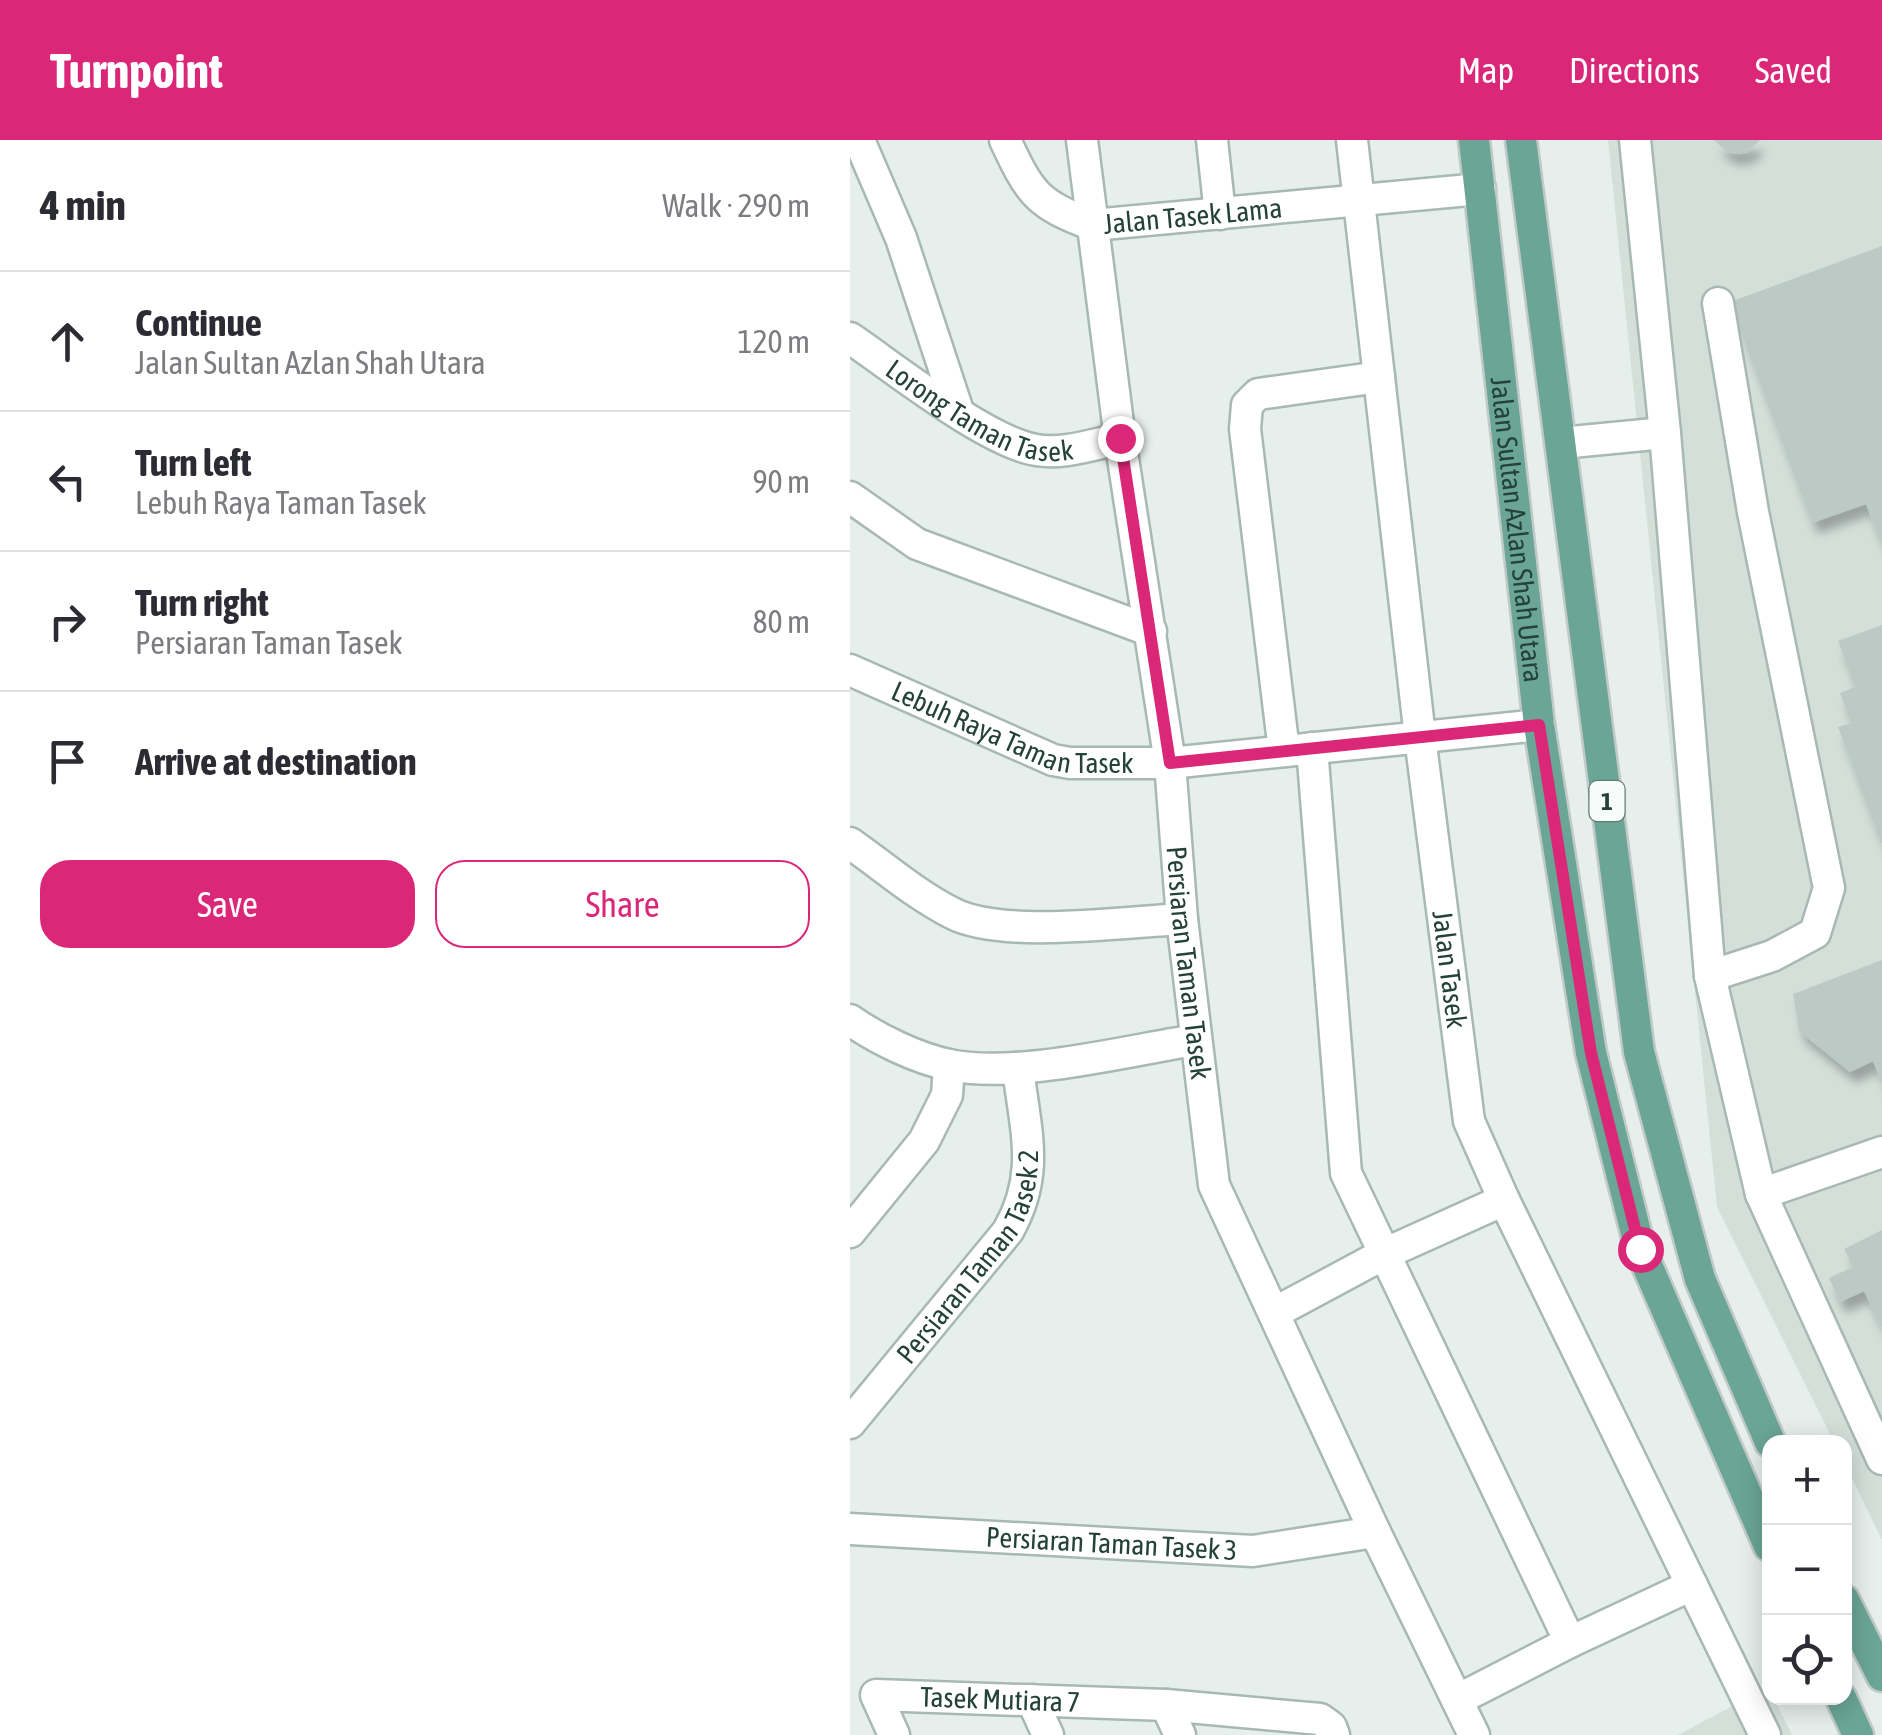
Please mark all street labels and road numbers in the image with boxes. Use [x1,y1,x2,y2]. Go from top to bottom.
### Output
street label: Jalan Tasek Lama [1102,191,1283,240]
street label: Lorong Taman Tasek [880,353,1075,467]
street label: Jalan Sultan Azlan Shah Utara [1484,375,1550,684]
street label: Lebuh Raya Taman Tasek [887,675,1133,779]
road number: 1 [1590,781,1624,821]
street label: Persiaran Taman Tasek [1160,845,1217,1081]
street label: Jalan Tasek [1426,909,1473,1030]
street label: Persiaran Taman Tasek 2 [890,1150,1044,1370]
street label: Persiaran Taman Tasek 3 [985,1520,1238,1566]
street label: Tasek Mutiara 7 [920,1681,1080,1718]

